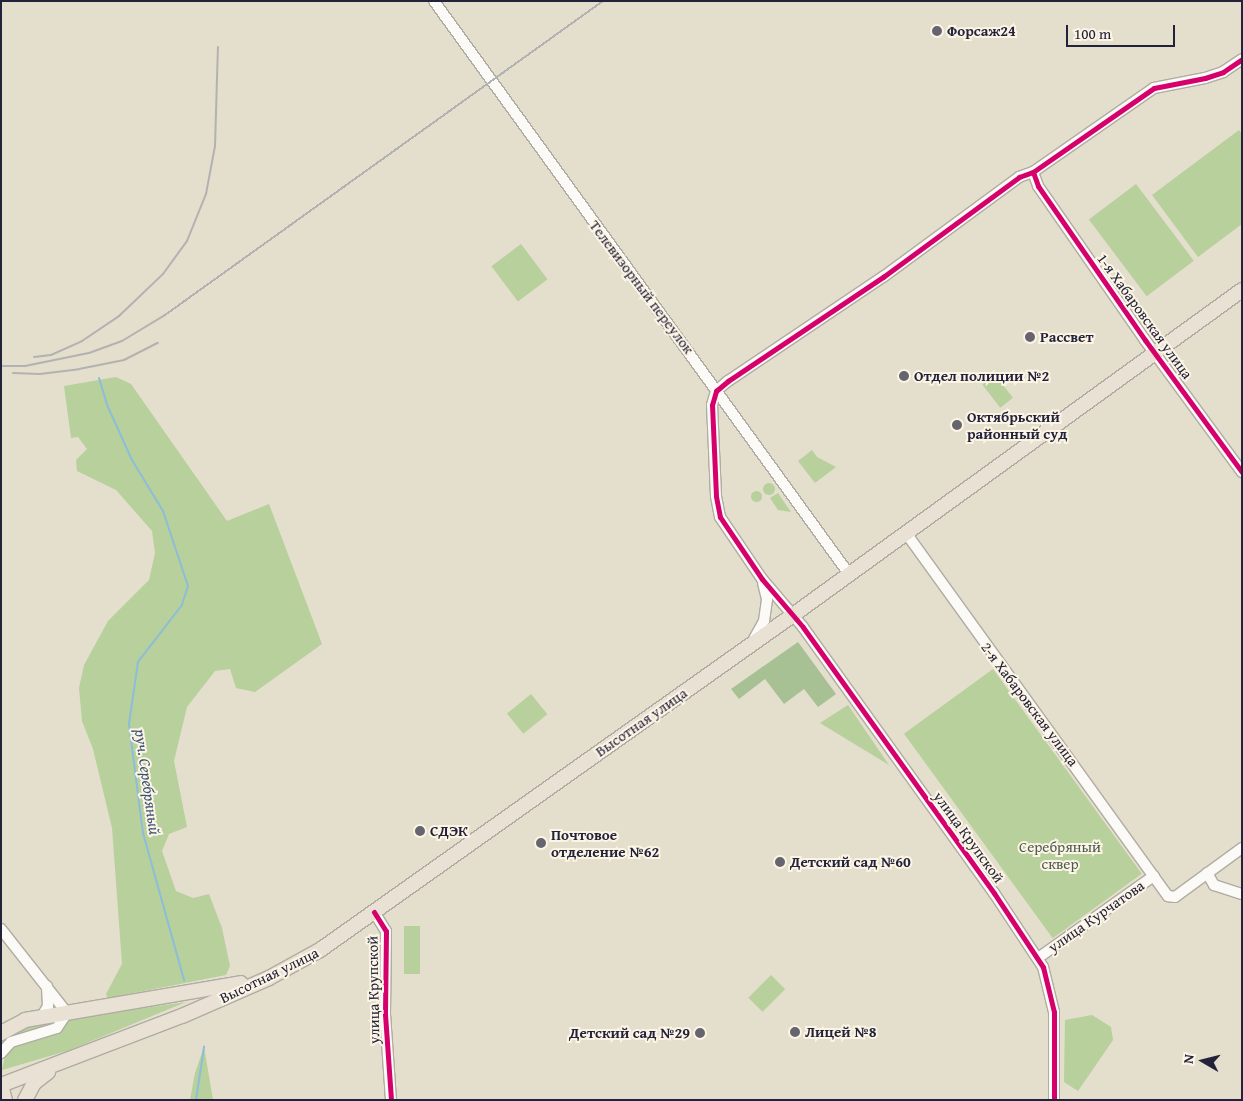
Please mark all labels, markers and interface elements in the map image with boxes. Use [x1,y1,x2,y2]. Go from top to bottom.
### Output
scale bar [1068,15,1177,47]
place label: Форсаж24 [947,22,1016,40]
text: 100 m [1074,23,1111,44]
marker: Форсаж24 [931,25,943,37]
street label: Телевизорный переулок [586,217,698,357]
street label: 1-я Хабаровская улица [1093,250,1197,382]
place label: Рассвет [1040,328,1094,346]
marker: Рассвет [1024,331,1036,343]
place label: Отдел полиции №2 [914,367,1049,385]
marker: Отдел полиции №2 [898,370,910,382]
place label: Октябрьский районный суд [967,407,1067,442]
marker: Октябрьский районный суд [951,419,963,431]
street label: 2-я Хабаровская улица [977,638,1083,770]
street label: Высотная улица [592,684,690,760]
water label: руч. Серебряный [131,728,165,836]
street label: улица Крупской [930,788,1008,886]
place label: СДЭК [430,822,468,840]
marker: СДЭК [414,825,426,837]
place label: Почтовое отделение №62 [551,825,659,860]
marker: Почтовое отделение №62 [535,837,547,849]
park label: Серебряный сквер [1019,837,1101,872]
place label: Детский сад №60 [790,853,911,871]
marker: Детский сад №60 [774,856,786,868]
street label: улица Курчатова [1044,876,1148,956]
street label: улица Крупской [363,936,383,1044]
street label: Высотная улица [217,943,321,1007]
place label: Лицей №8 [805,1023,877,1041]
place label: Детский сад №29 [569,1024,690,1042]
marker: Лицей №8 [789,1026,801,1038]
marker: Детский сад №29 [694,1027,706,1039]
north arrow [1178,1036,1228,1086]
text: N [1178,1053,1199,1065]

